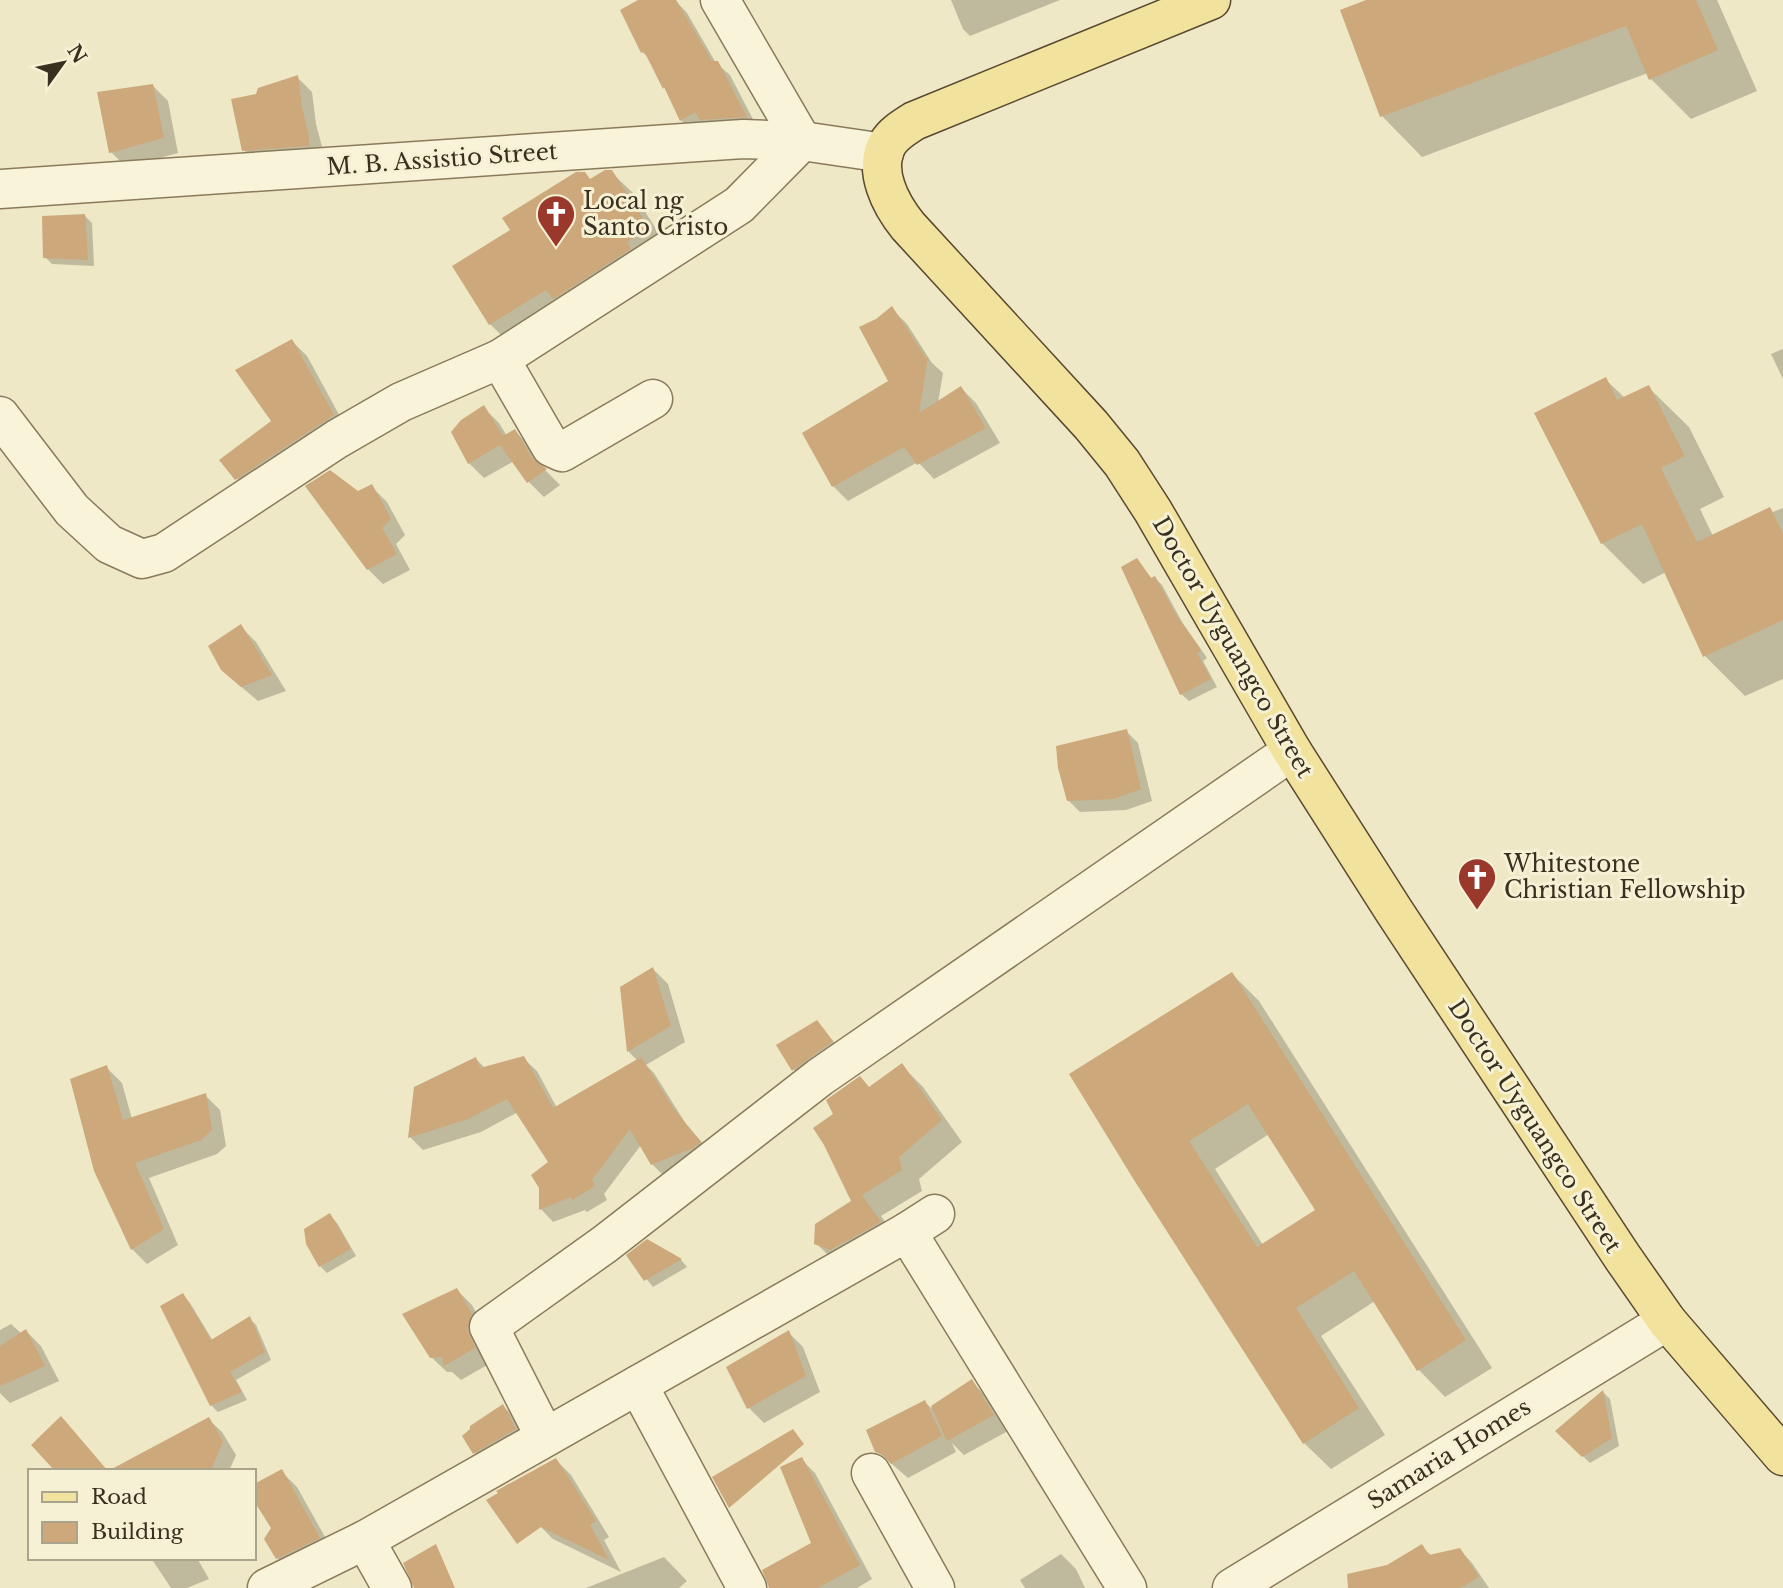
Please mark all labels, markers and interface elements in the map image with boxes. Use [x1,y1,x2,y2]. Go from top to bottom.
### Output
north arrow [28,28,98,98]
text: N [62,40,91,68]
street label: M. B. Assistio Street [326,137,559,181]
place label: Local ng Santo Cristo [583,187,728,241]
church icon: Local ng Santo Cristo [535,193,577,248]
street label: Doctor Uyguangco Street [1147,512,1319,783]
place label: Whitestone Christian Fellowship [1503,850,1746,904]
church icon: Whitestone Christian Fellowship [1456,856,1498,911]
street label: Doctor Uyguangco Street [1442,994,1628,1258]
street label: Samaria Homes [1362,1393,1536,1515]
legend [28,1469,256,1560]
text: Road [91,1484,147,1510]
text: Building [91,1519,184,1545]

